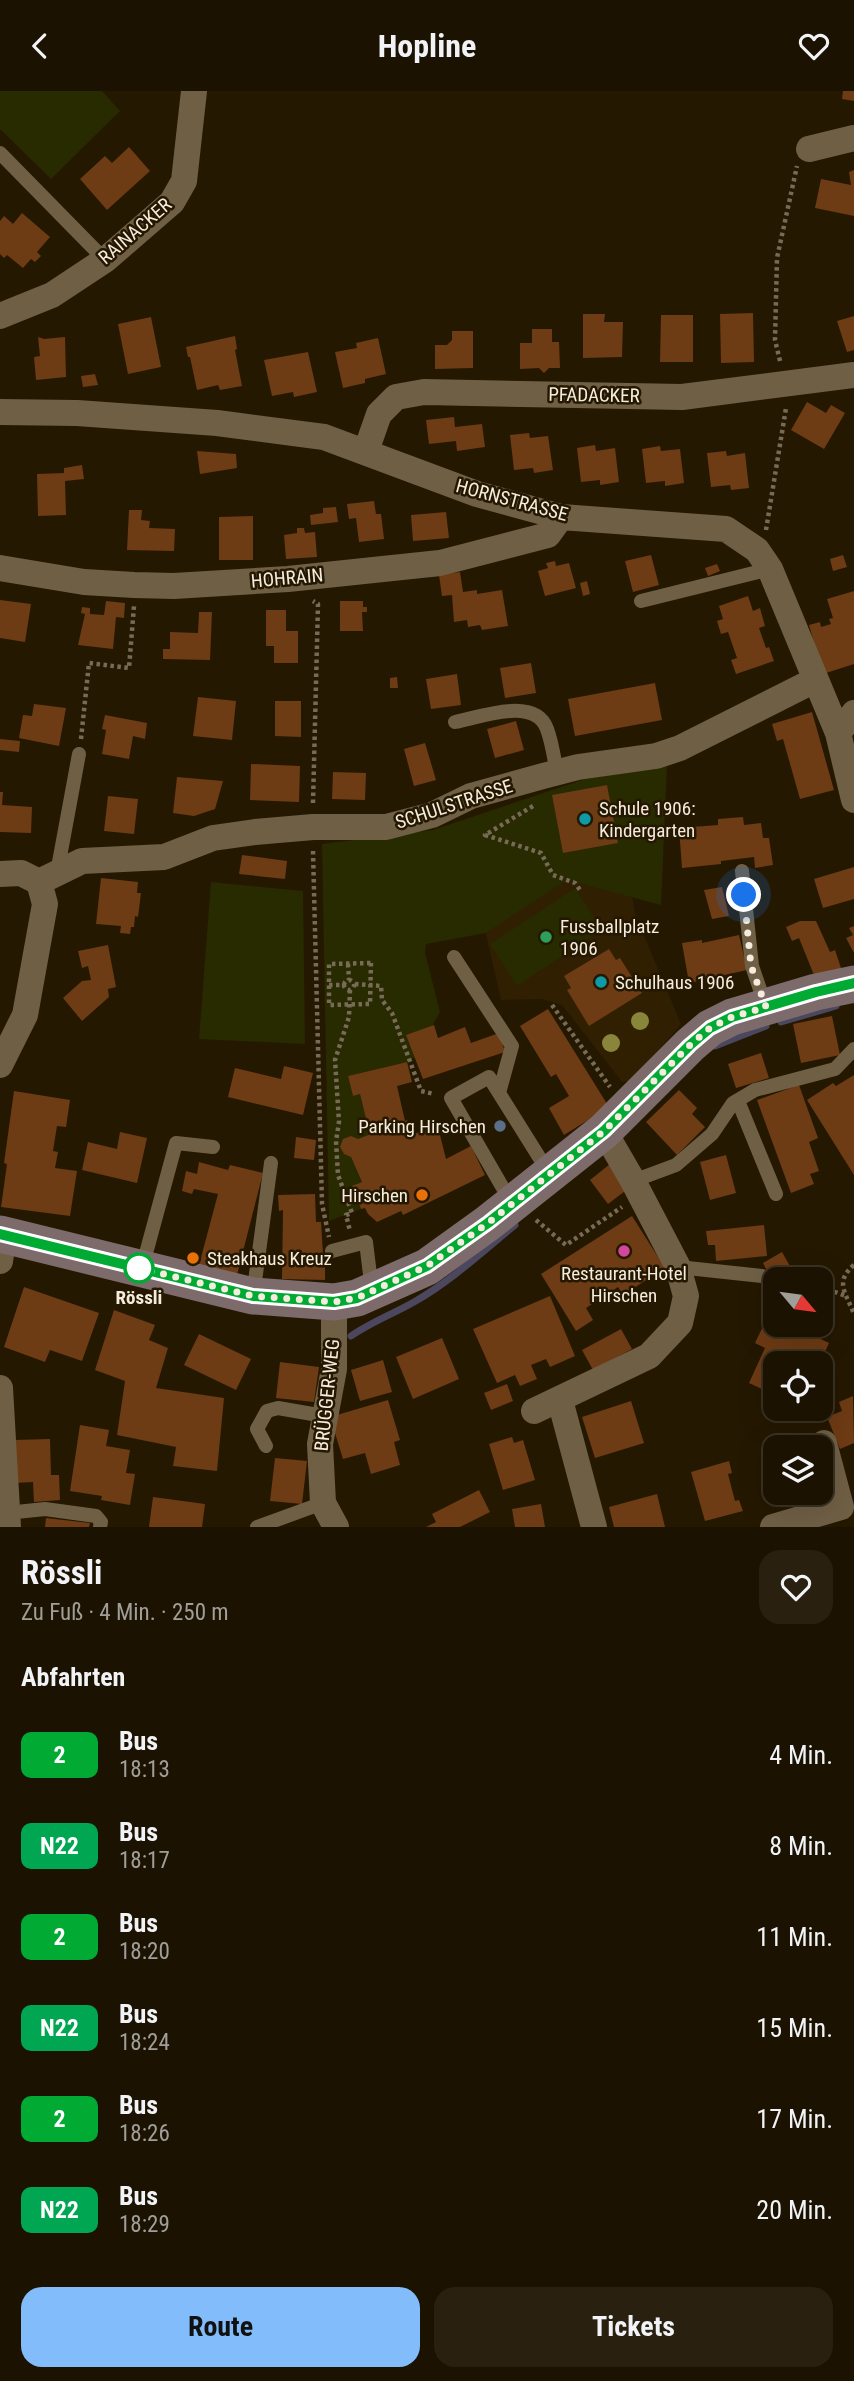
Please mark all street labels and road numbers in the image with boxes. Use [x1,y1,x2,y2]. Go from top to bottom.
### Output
street label: RAINACKER [94,193,176,269]
street label: PFADACKER [548,383,640,407]
street label: HORNSTRASSE [453,474,571,526]
street label: HOHRAIN [250,563,324,593]
street label: SCHULSTRASSE [392,774,516,834]
street label: BRÜGGER-WEG [310,1338,344,1452]

